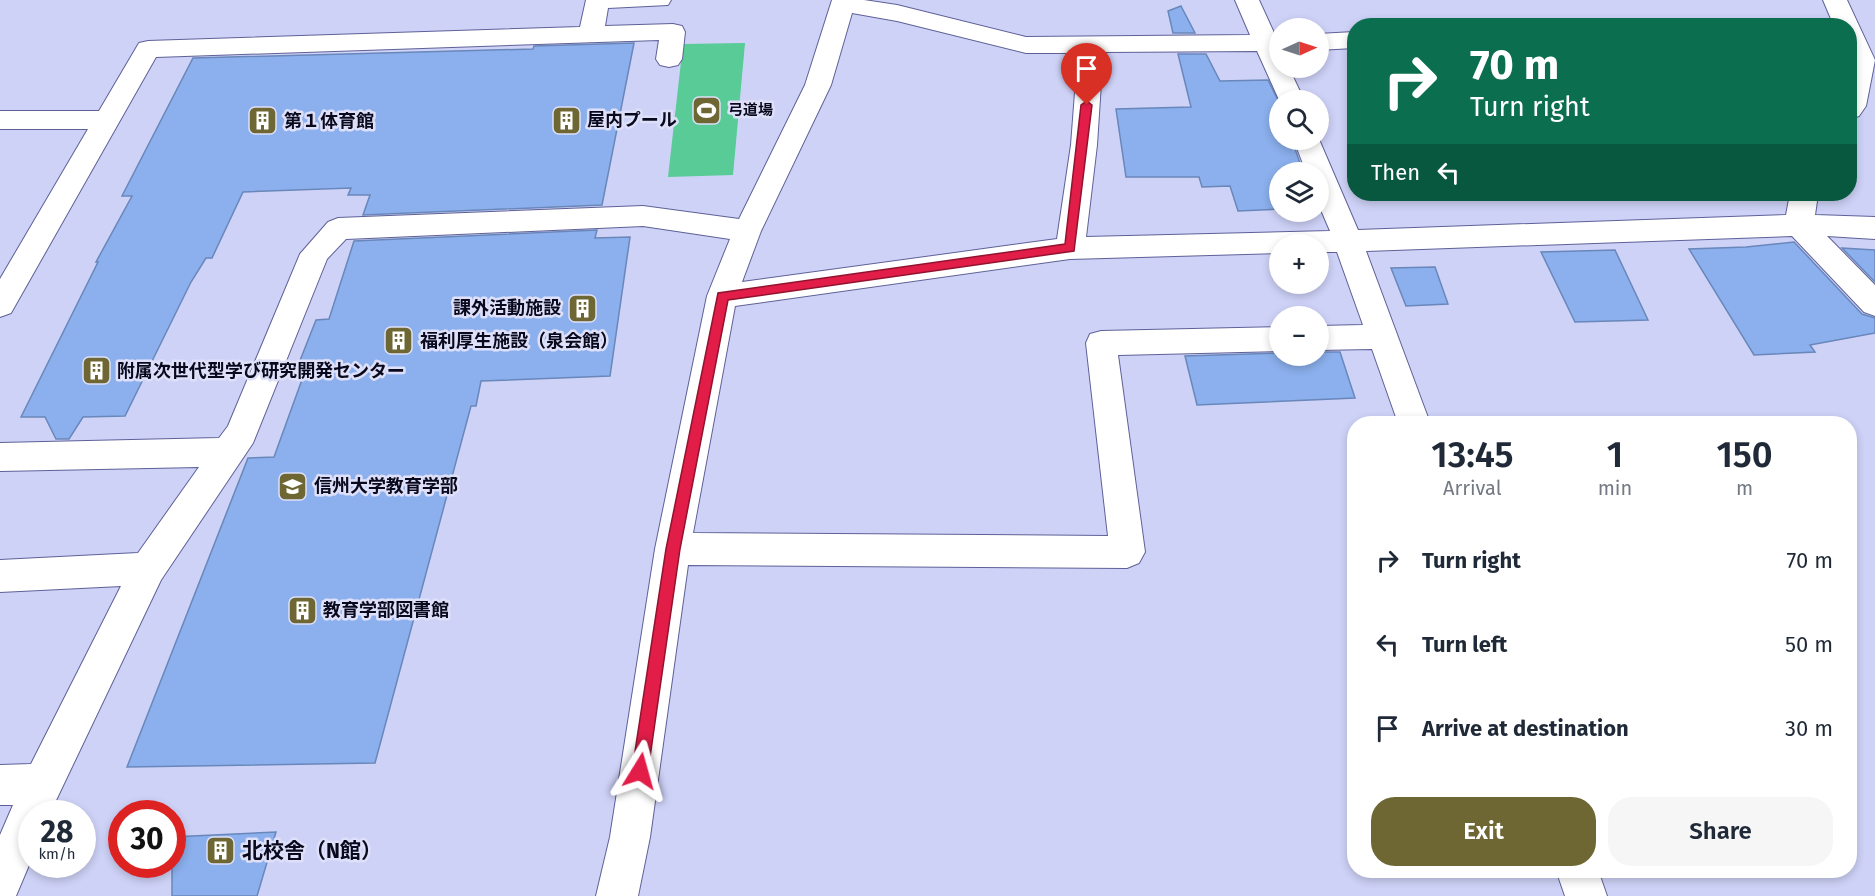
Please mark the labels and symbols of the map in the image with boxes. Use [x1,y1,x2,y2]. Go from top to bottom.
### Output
north arrow [1269,18,1329,78]
pin [1061,43,1112,105]
sports icon: 弓道場 [691,94,723,126]
place label: 弓道場 [728,101,773,119]
building icon: 屋内プール [550,104,582,136]
building icon: 第１体育館 [247,105,279,137]
place label: 屋内プール [587,109,677,131]
place label: 第１体育館 [284,110,374,132]
building icon: 課外活動施設 [566,292,598,324]
place label: 課外活動施設 [453,297,561,319]
building icon: 福利厚生施設（泉会館） [383,325,415,357]
place label: 福利厚生施設（泉会館） [420,330,618,352]
building icon: 附属次世代型学び研究開発センター [80,355,112,387]
place label: 附属次世代型学び研究開発センター [117,360,405,382]
school or university icon: 信州大学教育学部 [277,470,309,502]
place label: 信州大学教育学部 [314,475,458,497]
building icon: 教育学部図書館 [286,594,318,626]
place label: 教育学部図書館 [323,599,449,621]
position arrow [608,739,672,803]
speed limit sign: 30 [108,800,186,878]
building icon: 北校舎（N館） [205,835,237,867]
place label: 北校舎（N館） [242,838,382,864]

